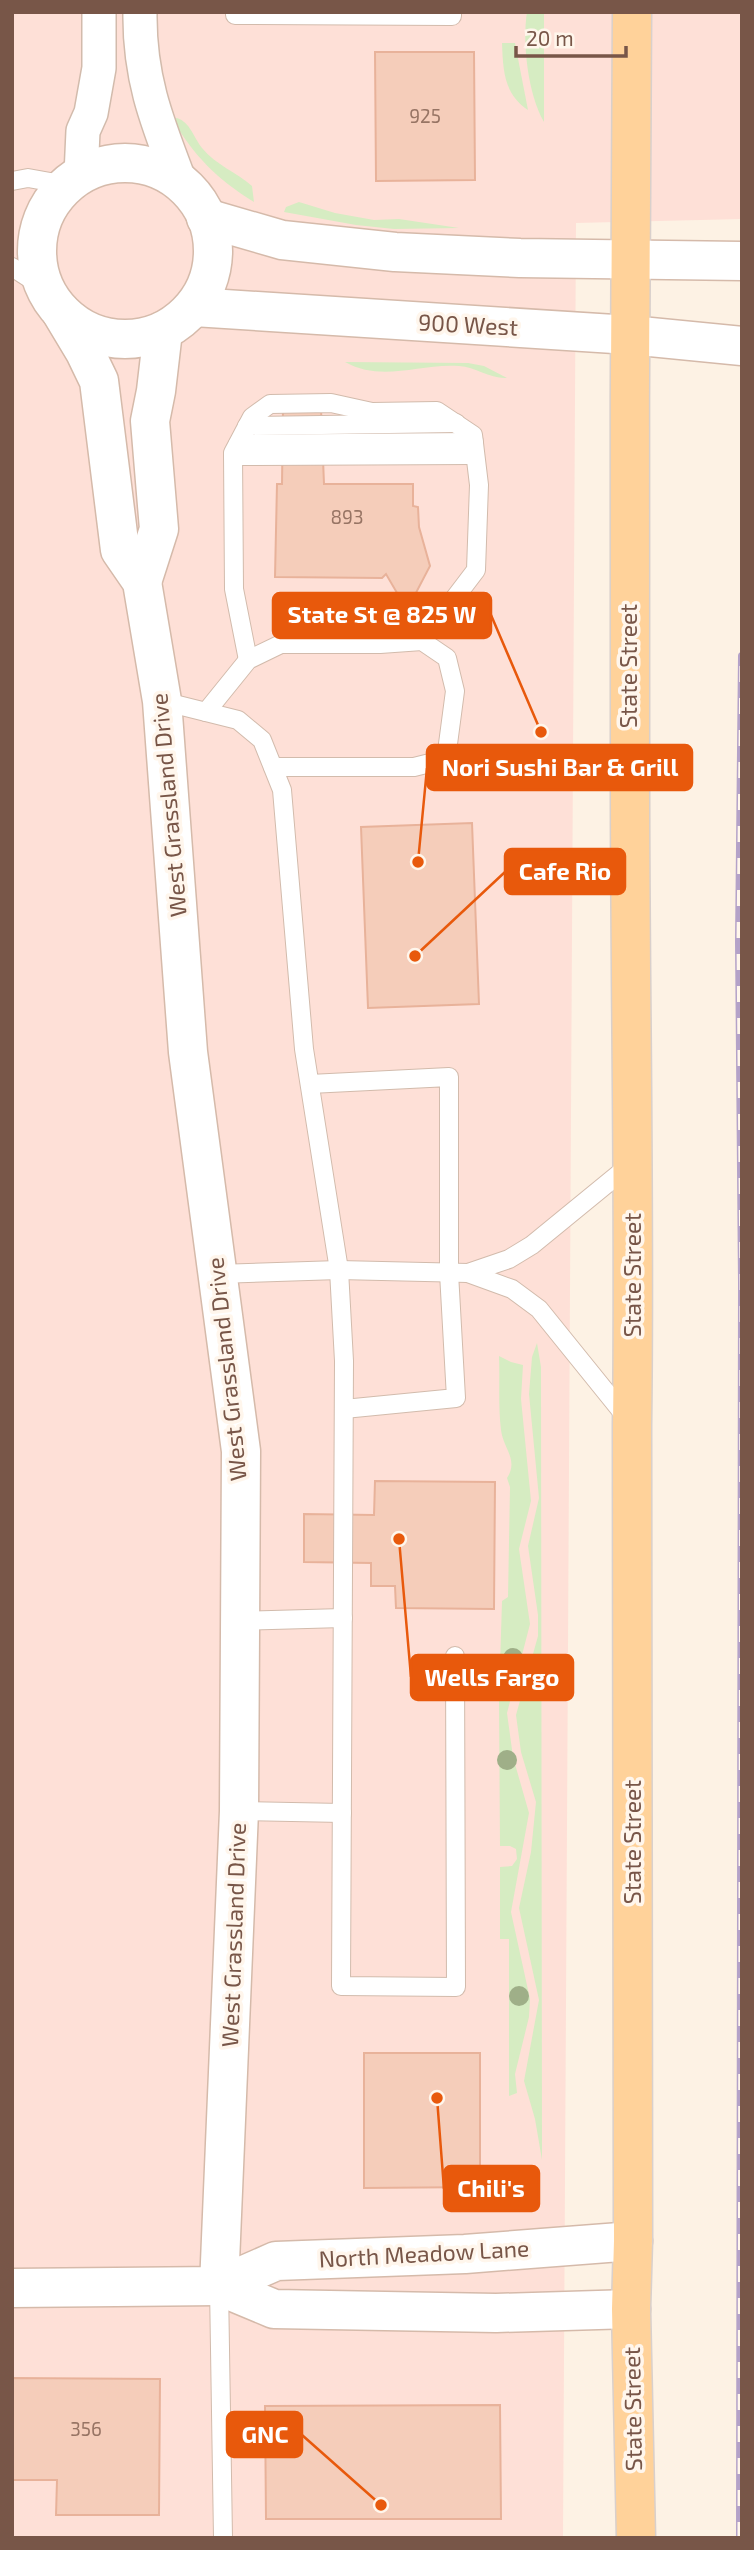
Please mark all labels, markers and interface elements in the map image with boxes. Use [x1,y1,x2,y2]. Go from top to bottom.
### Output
scale bar [516,14,626,58]
text: 20 m [526,25,574,50]
house number: 925 [409,104,441,127]
street label: 900 West [417,307,519,341]
house number: 893 [331,505,363,528]
callout: State St @ 825 W [273,593,491,638]
text: State St @ 825 W [287,599,477,628]
street label: State Street [614,604,642,728]
street label: West Grassland Drive [144,692,192,918]
callout: Nori Sushi Bar & Grill [427,745,692,790]
text: Nori Sushi Bar & Grill [442,752,678,781]
callout: Cafe Rio [505,849,625,894]
text: Cafe Rio [519,856,611,885]
street label: State Street [618,1213,646,1337]
street label: West Grassland Drive [200,1256,252,1482]
callout: Wells Fargo [411,1655,573,1700]
text: Wells Fargo [425,1662,559,1691]
street label: State Street [618,1780,646,1904]
street label: West Grassland Drive [215,1822,251,2048]
callout: Chili's [444,2166,539,2211]
text: Chili's [457,2173,525,2202]
street label: North Meadow Lane [318,2234,530,2273]
street label: State Street [617,2346,647,2471]
callout: GNC [227,2412,302,2457]
house number: 356 [70,2417,102,2440]
text: GNC [242,2419,289,2448]

